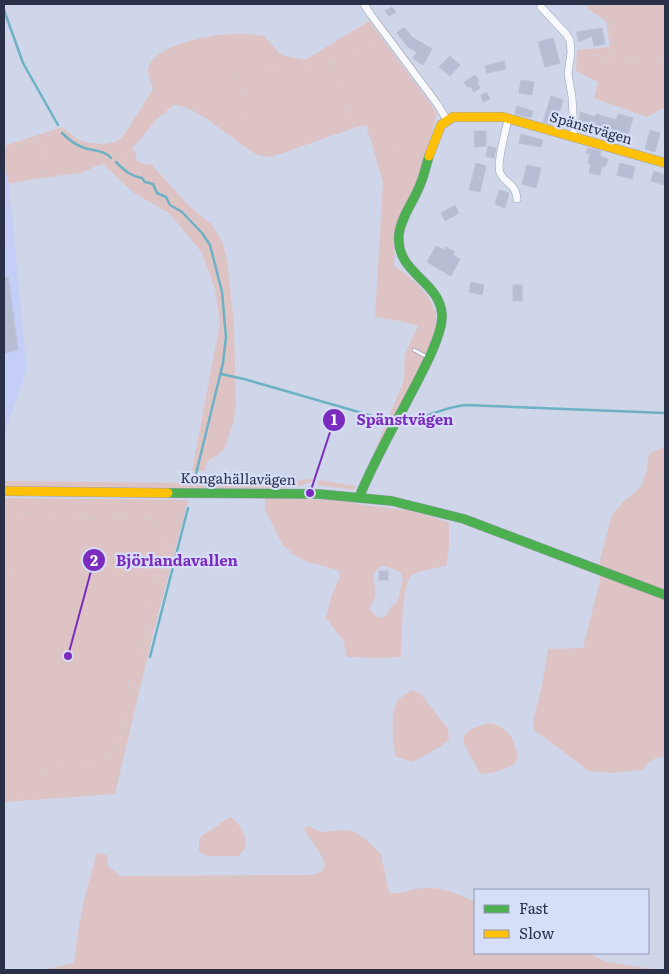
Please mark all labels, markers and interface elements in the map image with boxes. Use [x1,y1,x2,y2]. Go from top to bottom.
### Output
street label: Spänstvägen [548,106,635,148]
callout: Spänstvägen [321,405,463,435]
text: 1 [331,407,337,430]
text: Spänstvägen [357,407,454,430]
street label: Kongahällavägen [180,467,296,489]
callout: Björlandavallen [81,545,248,575]
text: 2 [90,548,98,571]
text: Björlandavallen [116,548,239,571]
legend [474,889,649,954]
text: Fast [519,896,548,919]
text: Slow [519,921,554,944]

